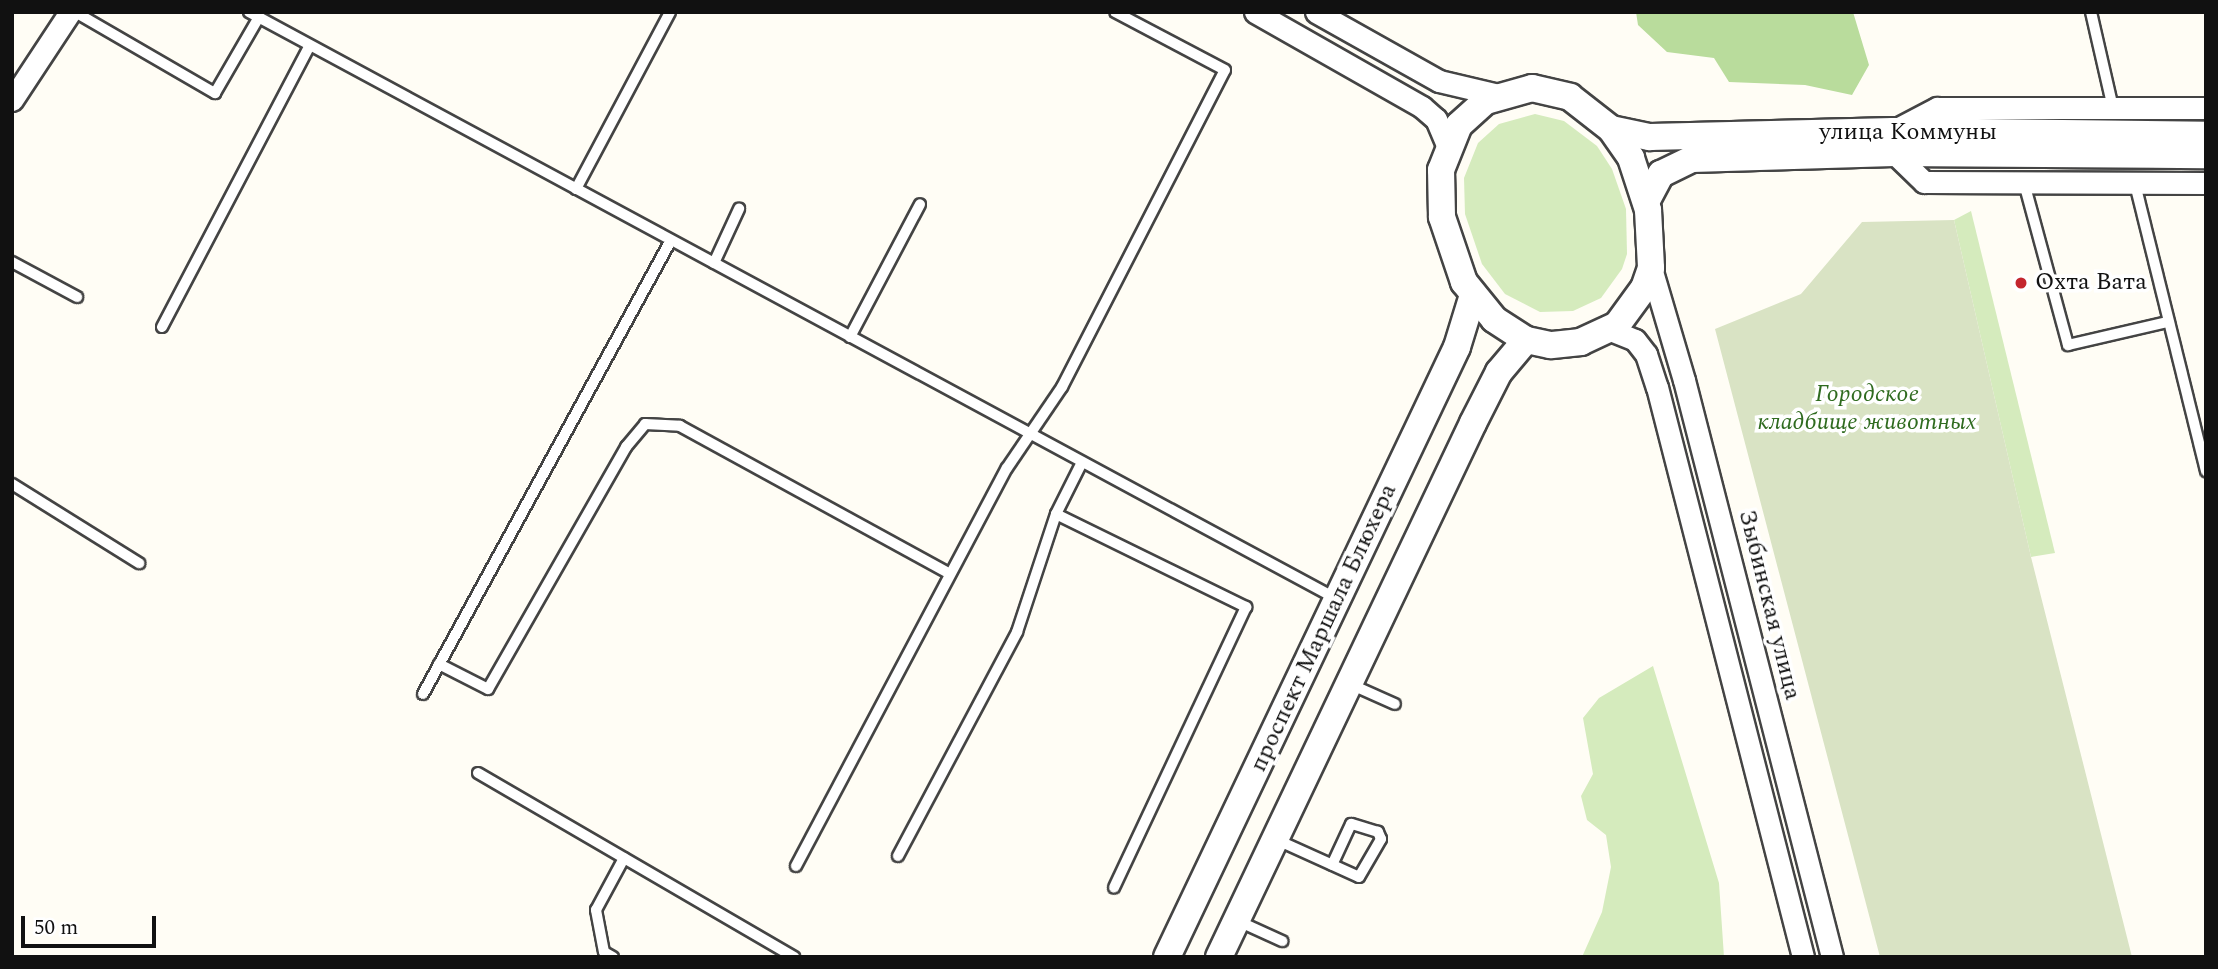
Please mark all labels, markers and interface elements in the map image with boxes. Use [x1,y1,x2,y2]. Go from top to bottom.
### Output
street label: улица Коммуны [1819,119,1997,147]
place label: Охта Вата [2035,269,2147,297]
marker: Охта Вата [2013,275,2029,291]
park label: Городское кладбище животных [1757,381,1977,437]
street label: проспект Маршала Блюхера [1245,479,1403,777]
street label: Зыбинская улица [1731,507,1807,703]
scale bar [24,902,159,946]
text: 50 m [34,912,78,944]

